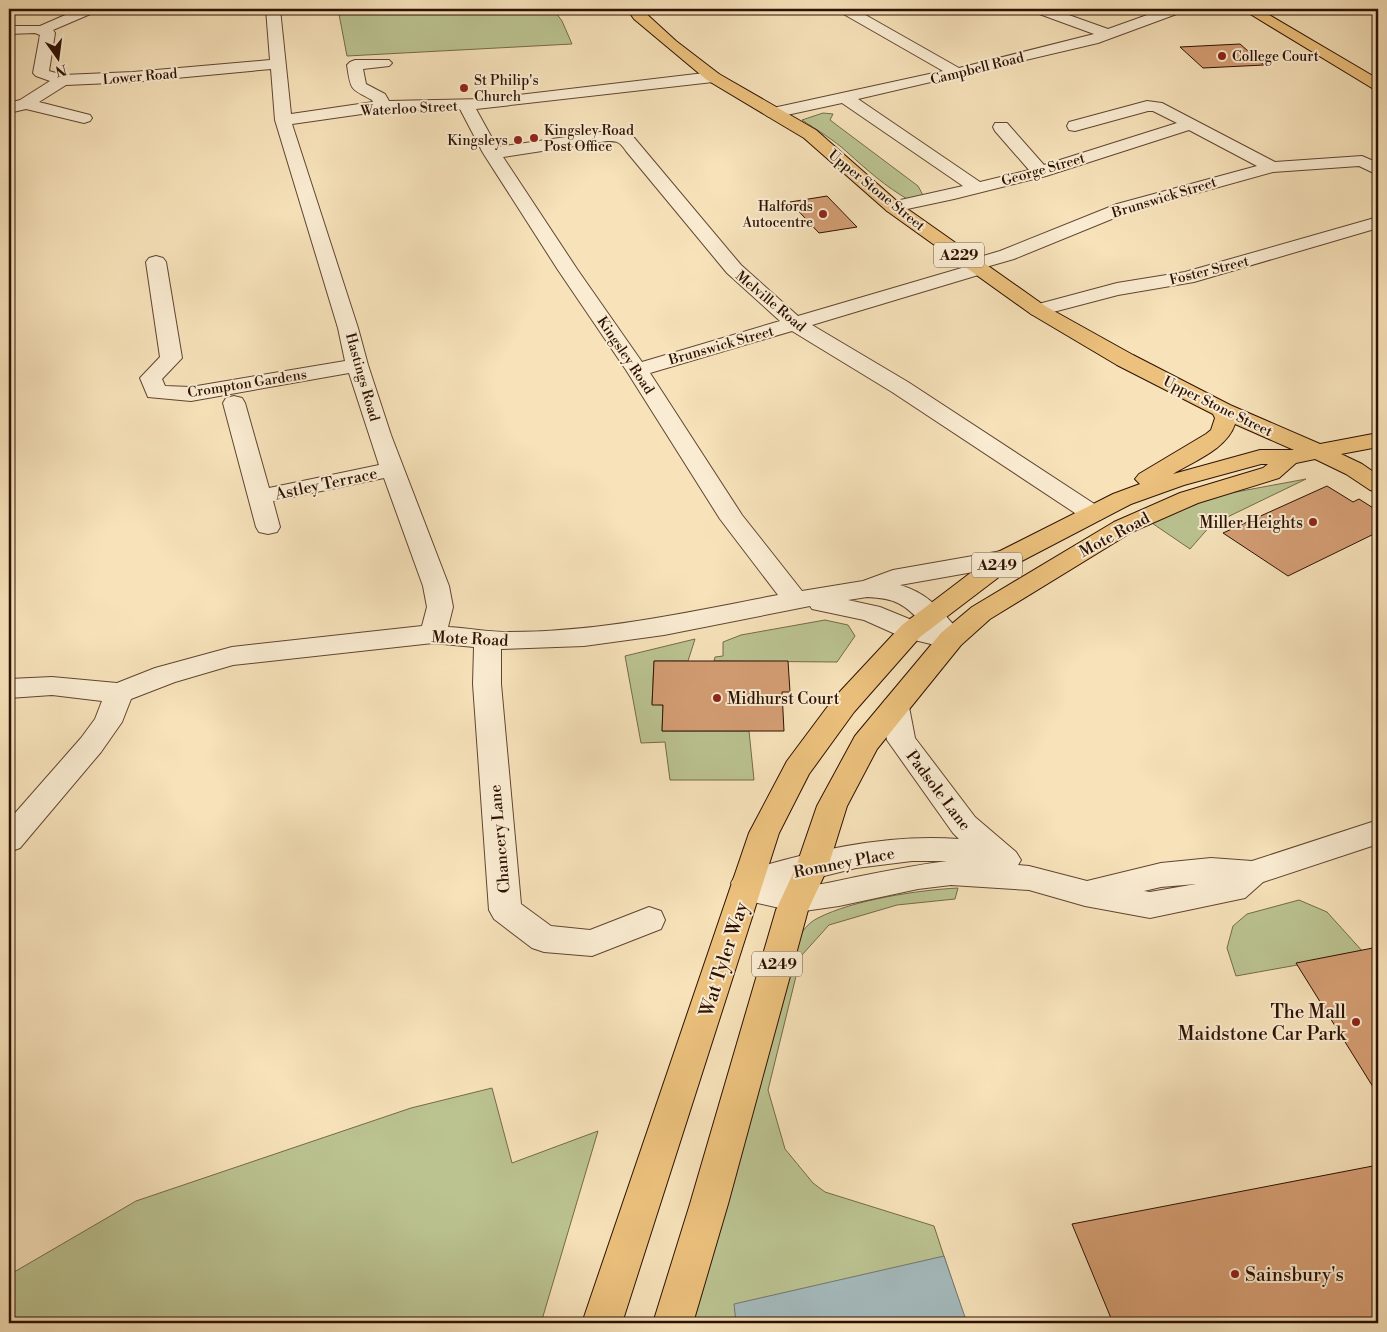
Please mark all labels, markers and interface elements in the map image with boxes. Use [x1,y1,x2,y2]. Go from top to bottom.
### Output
north arrow [32,32,82,82]
place label: College Court [1232,48,1319,66]
street label: Campbell Road [929,49,1026,89]
marker: College Court [1216,50,1228,62]
text: N [53,60,68,80]
street label: Lower Road [102,65,178,89]
place label: St Philip's Church [474,72,539,106]
marker: St Philip's Church [458,82,470,94]
street label: Waterloo Street [359,97,458,121]
place label: Kingsley Road Post Office [544,122,634,156]
place label: Kingsleys [447,132,508,150]
marker: Kingsley Road Post Office [528,132,540,144]
marker: Kingsleys [512,134,524,146]
street label: Upper Stone Street [824,146,928,235]
street label: George Street [999,149,1087,191]
street label: Brunswick Street [1109,173,1219,223]
place label: Halfords Autocentre [741,198,813,232]
marker: Halfords Autocentre [817,208,829,220]
road number: A229 [934,242,984,268]
street label: Foster Street [1168,252,1251,290]
street label: Melville Road [732,267,809,336]
street label: Kingsley Road [593,313,658,398]
street label: Brunswick Street [666,322,776,370]
street label: Hastings Road [341,331,383,424]
street label: Crompton Gardens [186,366,308,402]
street label: Upper Stone Street [1160,373,1275,441]
street label: Astley Terrace [272,463,379,505]
street label: Mote Road [1076,508,1153,562]
place label: Miller Heights [1199,513,1303,533]
marker: Miller Heights [1307,516,1319,528]
road number: A249 [972,552,1022,578]
street label: Mote Road [431,627,509,651]
place label: Midhurst Court [727,689,840,709]
marker: Midhurst Court [711,692,723,704]
street label: Padsole Lane [901,746,975,835]
street label: Chancery Lane [485,784,515,894]
street label: Romney Place [792,843,896,883]
street label: Wat Tyler Way [694,898,754,1021]
road number: A249 [752,952,802,976]
place label: The Mall Maidstone Car Park [1178,1000,1347,1046]
marker: The Mall Maidstone Car Park [1350,1016,1362,1028]
place label: Sainsbury's [1245,1263,1344,1287]
marker: Sainsbury's [1229,1268,1241,1280]

